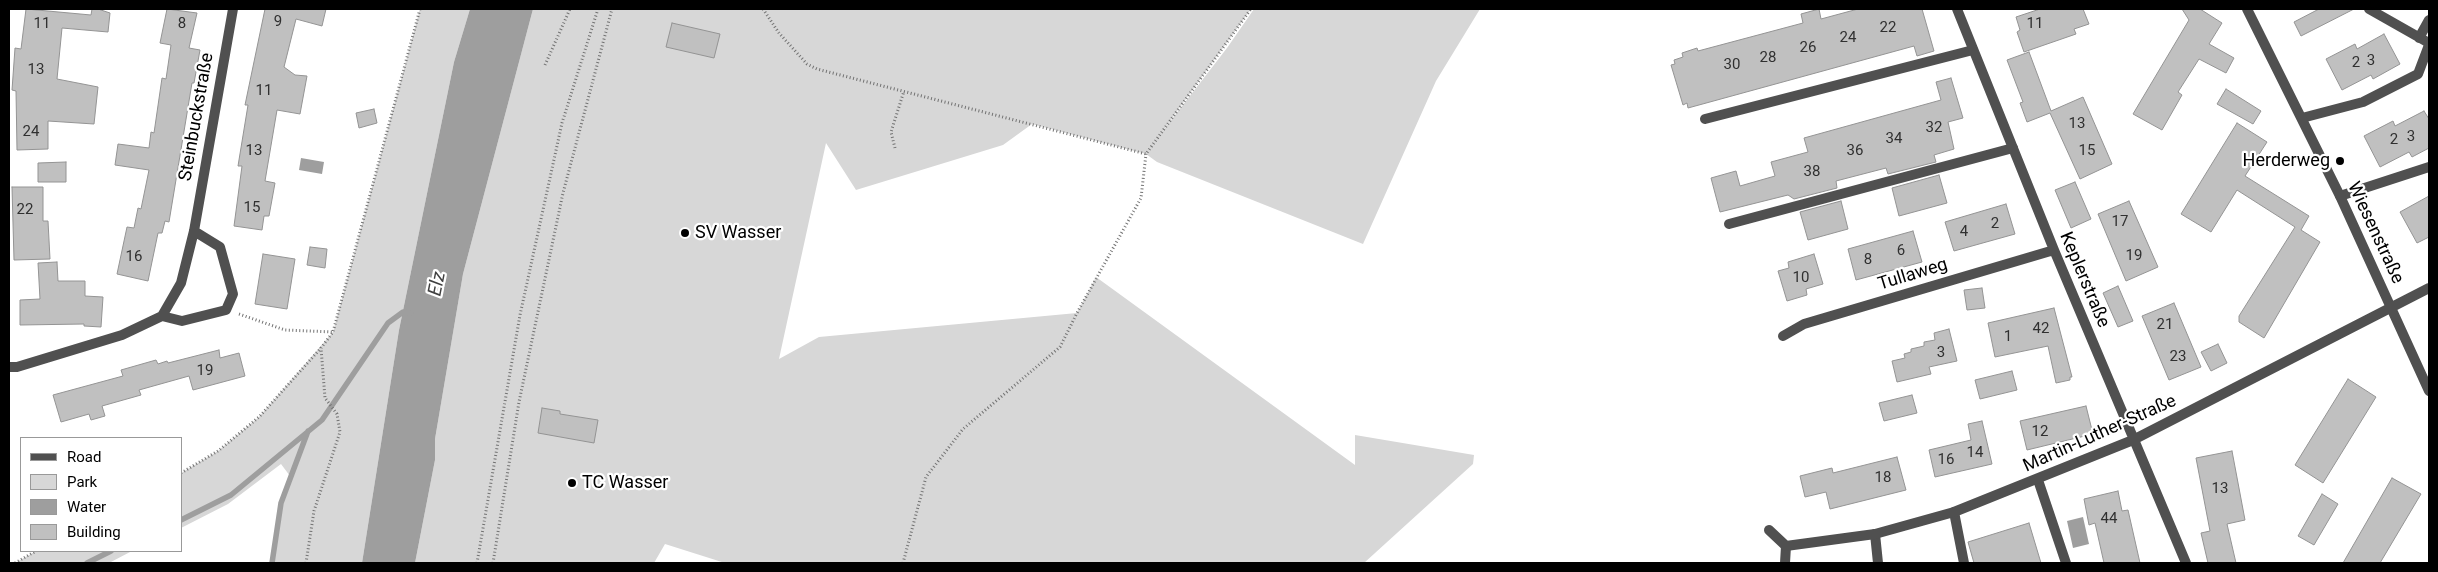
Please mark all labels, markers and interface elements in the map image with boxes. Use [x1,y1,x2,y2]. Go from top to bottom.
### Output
house number: 9 [274,13,282,31]
house number: 11 [34,15,50,33]
house number: 8 [178,15,186,33]
house number: 11 [2027,15,2043,33]
house number: 22 [1880,19,1896,37]
house number: 24 [1840,29,1856,47]
house number: 26 [1800,39,1816,57]
house number: 28 [1760,49,1776,67]
street label: Steinbuckstraße [175,51,219,183]
house number: 3 [2367,52,2375,70]
house number: 2 [2352,54,2360,72]
house number: 30 [1724,56,1740,74]
house number: 13 [28,61,44,79]
house number: 11 [256,82,272,100]
house number: 13 [2069,115,2085,133]
house number: 32 [1926,119,1942,137]
house number: 24 [23,123,39,141]
house number: 3 [2407,128,2415,146]
house number: 34 [1886,130,1902,148]
house number: 2 [2390,131,2398,149]
house number: 13 [246,142,262,160]
house number: 36 [1847,142,1863,160]
house number: 15 [2079,142,2095,160]
place label: Herderweg [2243,150,2330,172]
marker: Herderweg [2334,155,2346,167]
house number: 38 [1804,163,1820,181]
street label: Wiesenstraße [2342,179,2408,287]
house number: 15 [244,199,260,217]
house number: 22 [17,201,33,219]
house number: 17 [2112,213,2128,231]
house number: 2 [1991,215,1999,233]
place label: SV Wasser [695,222,781,244]
house number: 4 [1960,223,1968,241]
marker: SV Wasser [679,227,691,239]
street label: Keplerstraße [2054,229,2114,331]
house number: 6 [1897,242,1905,260]
house number: 19 [2126,247,2142,265]
house number: 16 [126,248,142,266]
house number: 8 [1864,251,1872,269]
street label: Tullaweg [1876,254,1950,296]
house number: 10 [1793,269,1809,287]
water label: Elz [425,270,451,298]
house number: 21 [2157,316,2173,334]
house number: 42 [2033,320,2049,338]
house number: 1 [2004,328,2012,346]
house number: 3 [1937,344,1945,362]
house number: 23 [2170,348,2186,366]
house number: 19 [197,362,213,380]
street label: Martin-Luther-Straße [2020,391,2180,477]
house number: 12 [2032,423,2048,441]
legend [20,437,182,552]
house number: 14 [1967,444,1983,462]
text: Road [67,448,101,466]
house number: 16 [1938,451,1954,469]
house number: 18 [1875,469,1891,487]
place label: TC Wasser [582,472,668,494]
text: Park [67,473,97,491]
marker: TC Wasser [566,477,578,489]
house number: 13 [2212,480,2228,498]
text: Water [67,498,106,516]
house number: 44 [2101,510,2117,528]
text: Building [67,523,121,541]

